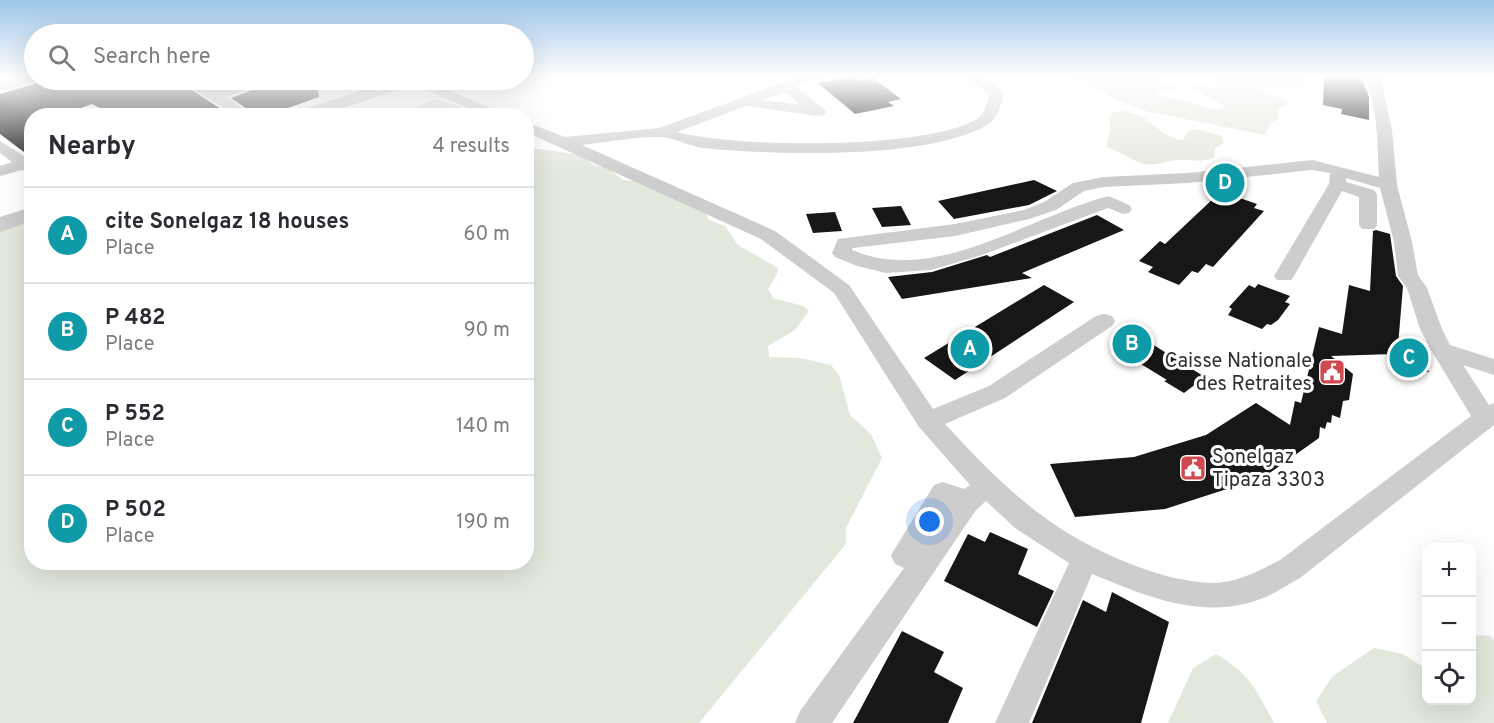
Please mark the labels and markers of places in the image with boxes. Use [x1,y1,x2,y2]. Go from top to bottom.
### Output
pin: D [1206,160,1244,206]
pin: B [1112,322,1152,366]
pin: A [950,326,990,372]
pin: C [1390,336,1428,380]
place label: Caisse Nationale des Retraites [1164,349,1312,398]
public building icon: Caisse Nationale des Retraites [1317,357,1347,387]
place label: Sonelgaz Tipaza 3303 [1212,445,1325,494]
public building icon: Sonelgaz Tipaza 3303 [1178,453,1208,483]

